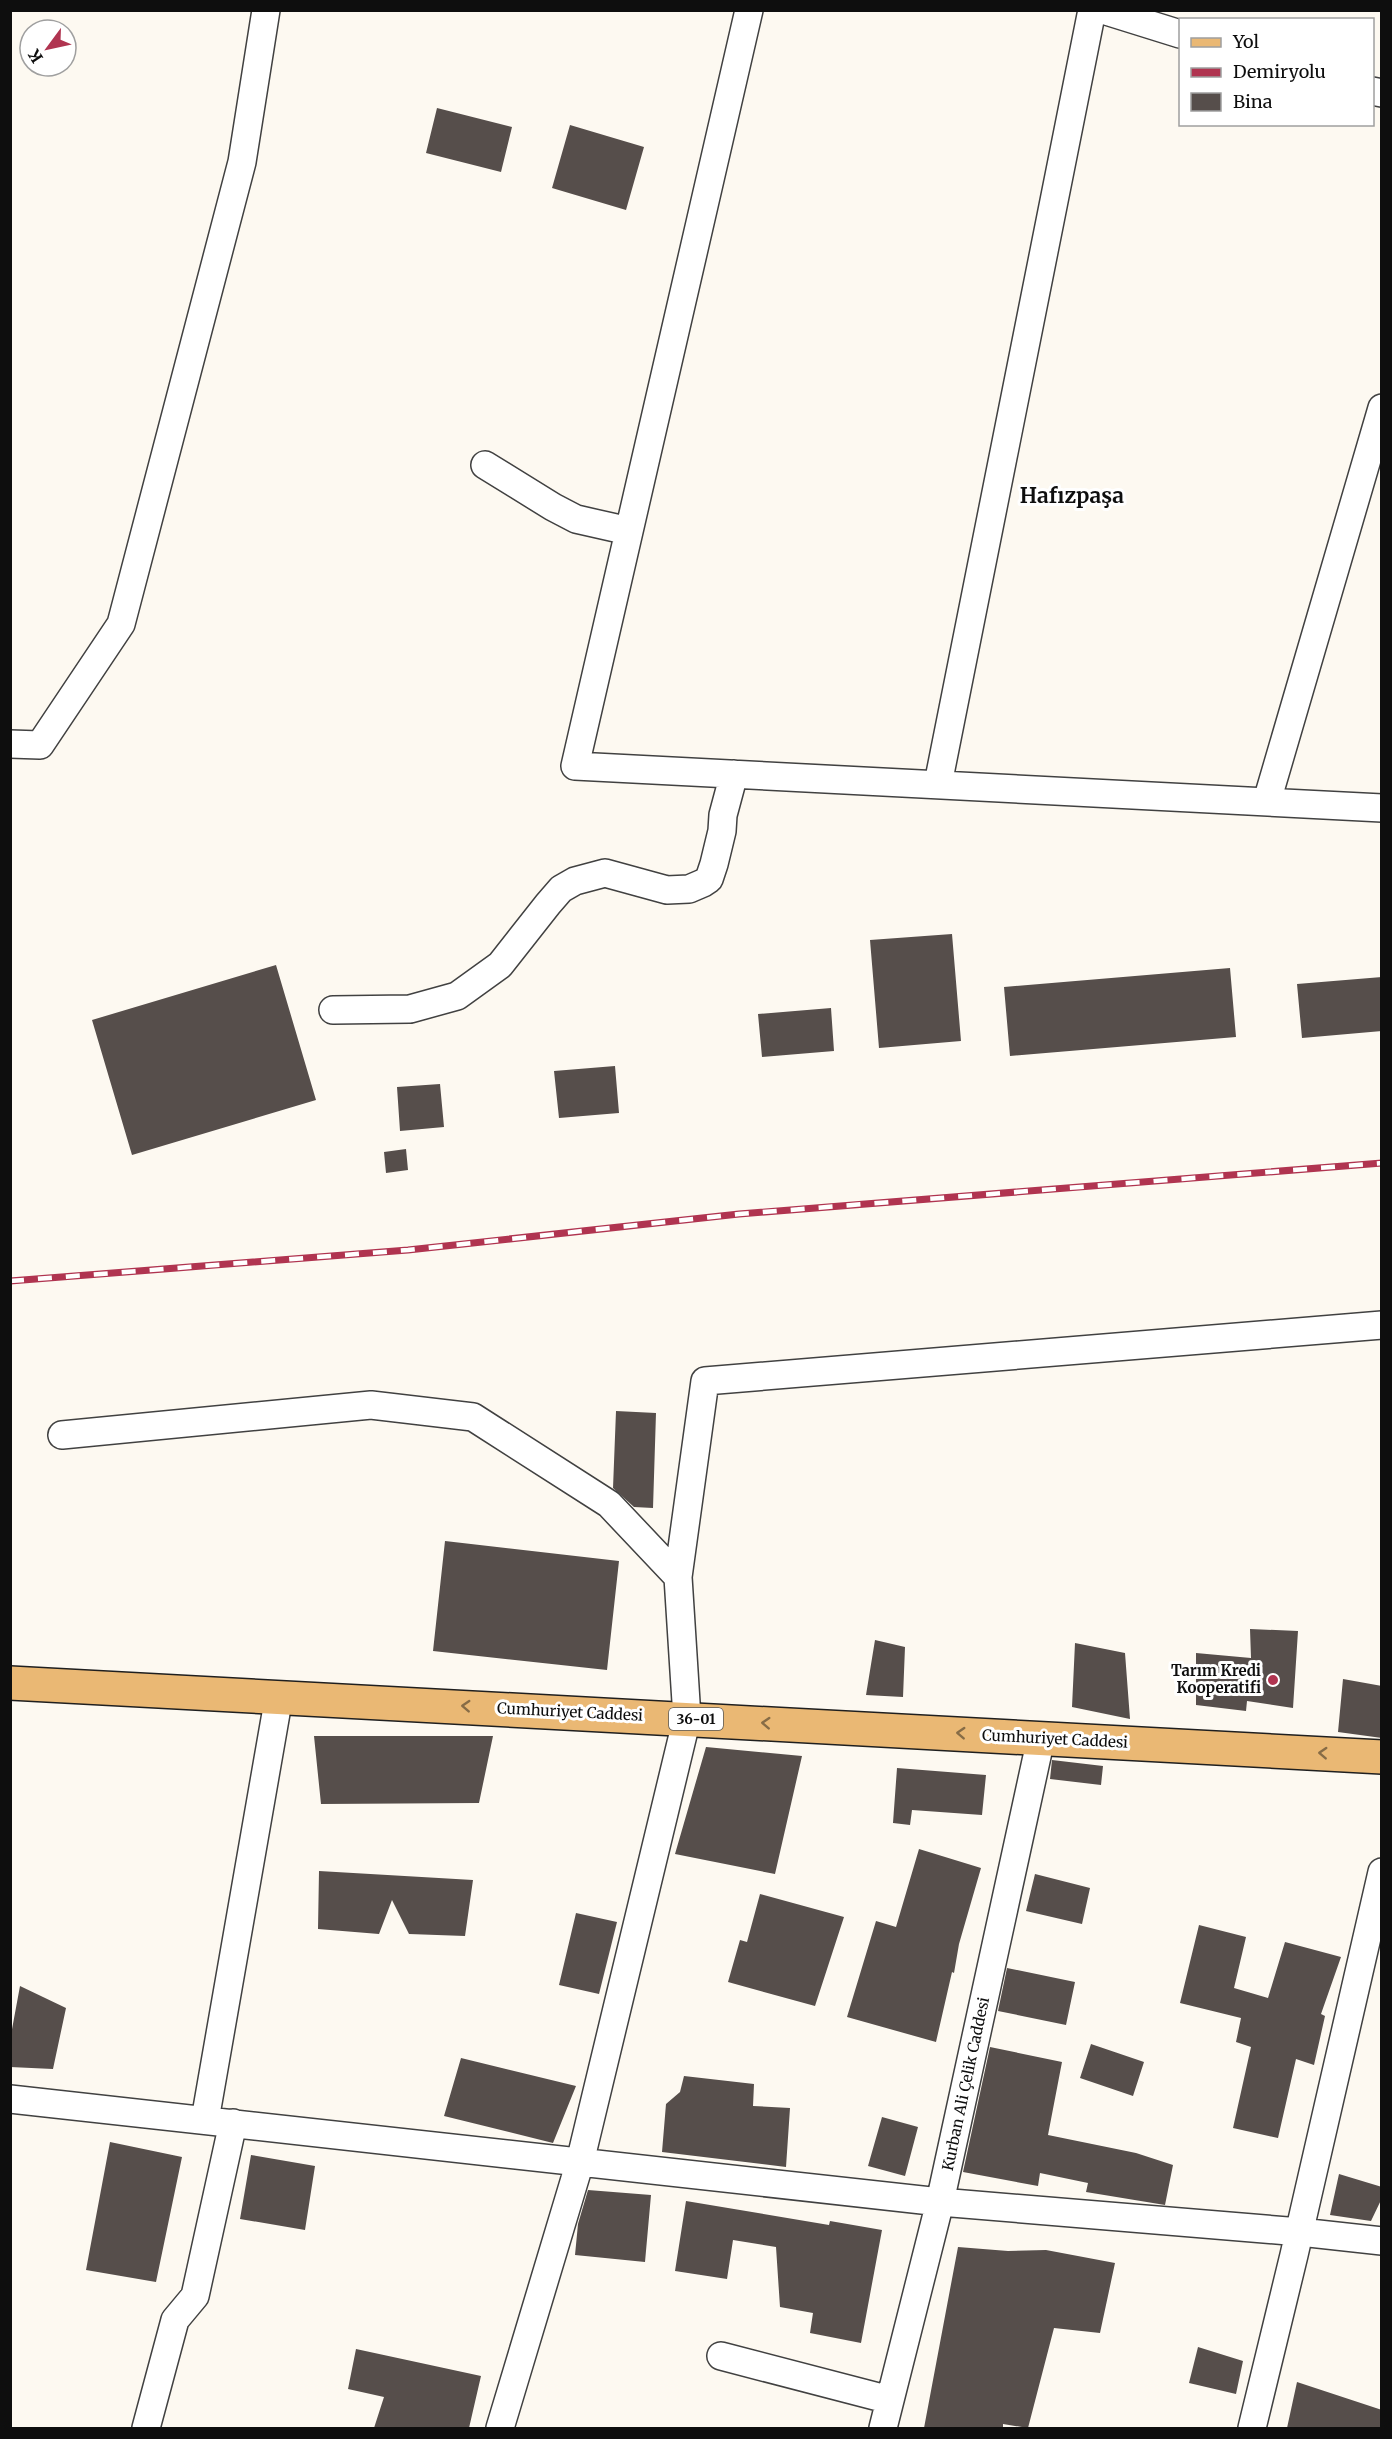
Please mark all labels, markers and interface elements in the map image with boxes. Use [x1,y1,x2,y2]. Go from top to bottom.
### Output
north arrow [18,18,78,78]
legend [1179,18,1374,126]
text: Yol [1232,30,1259,53]
text: K [24,46,47,67]
text: Demiryolu [1233,60,1326,83]
text: Bina [1233,90,1273,113]
district label: Hafızpaşa [1020,482,1124,509]
place label: Tarım Kredi Kooperatifi [1171,1661,1261,1697]
marker: Tarım Kredi Kooperatifi [1266,1673,1280,1687]
street label: Cumhuriyet Caddesi [497,1698,644,1725]
one-way arrow [462,1700,471,1713]
road number: 36-01 [669,1708,723,1730]
one-way arrow [761,1716,770,1729]
street label: Cumhuriyet Caddesi [982,1725,1129,1752]
one-way arrow [956,1727,965,1740]
one-way arrow [1319,1747,1328,1760]
street label: Kurban Ali Çelik Caddesi [938,1995,993,2172]

